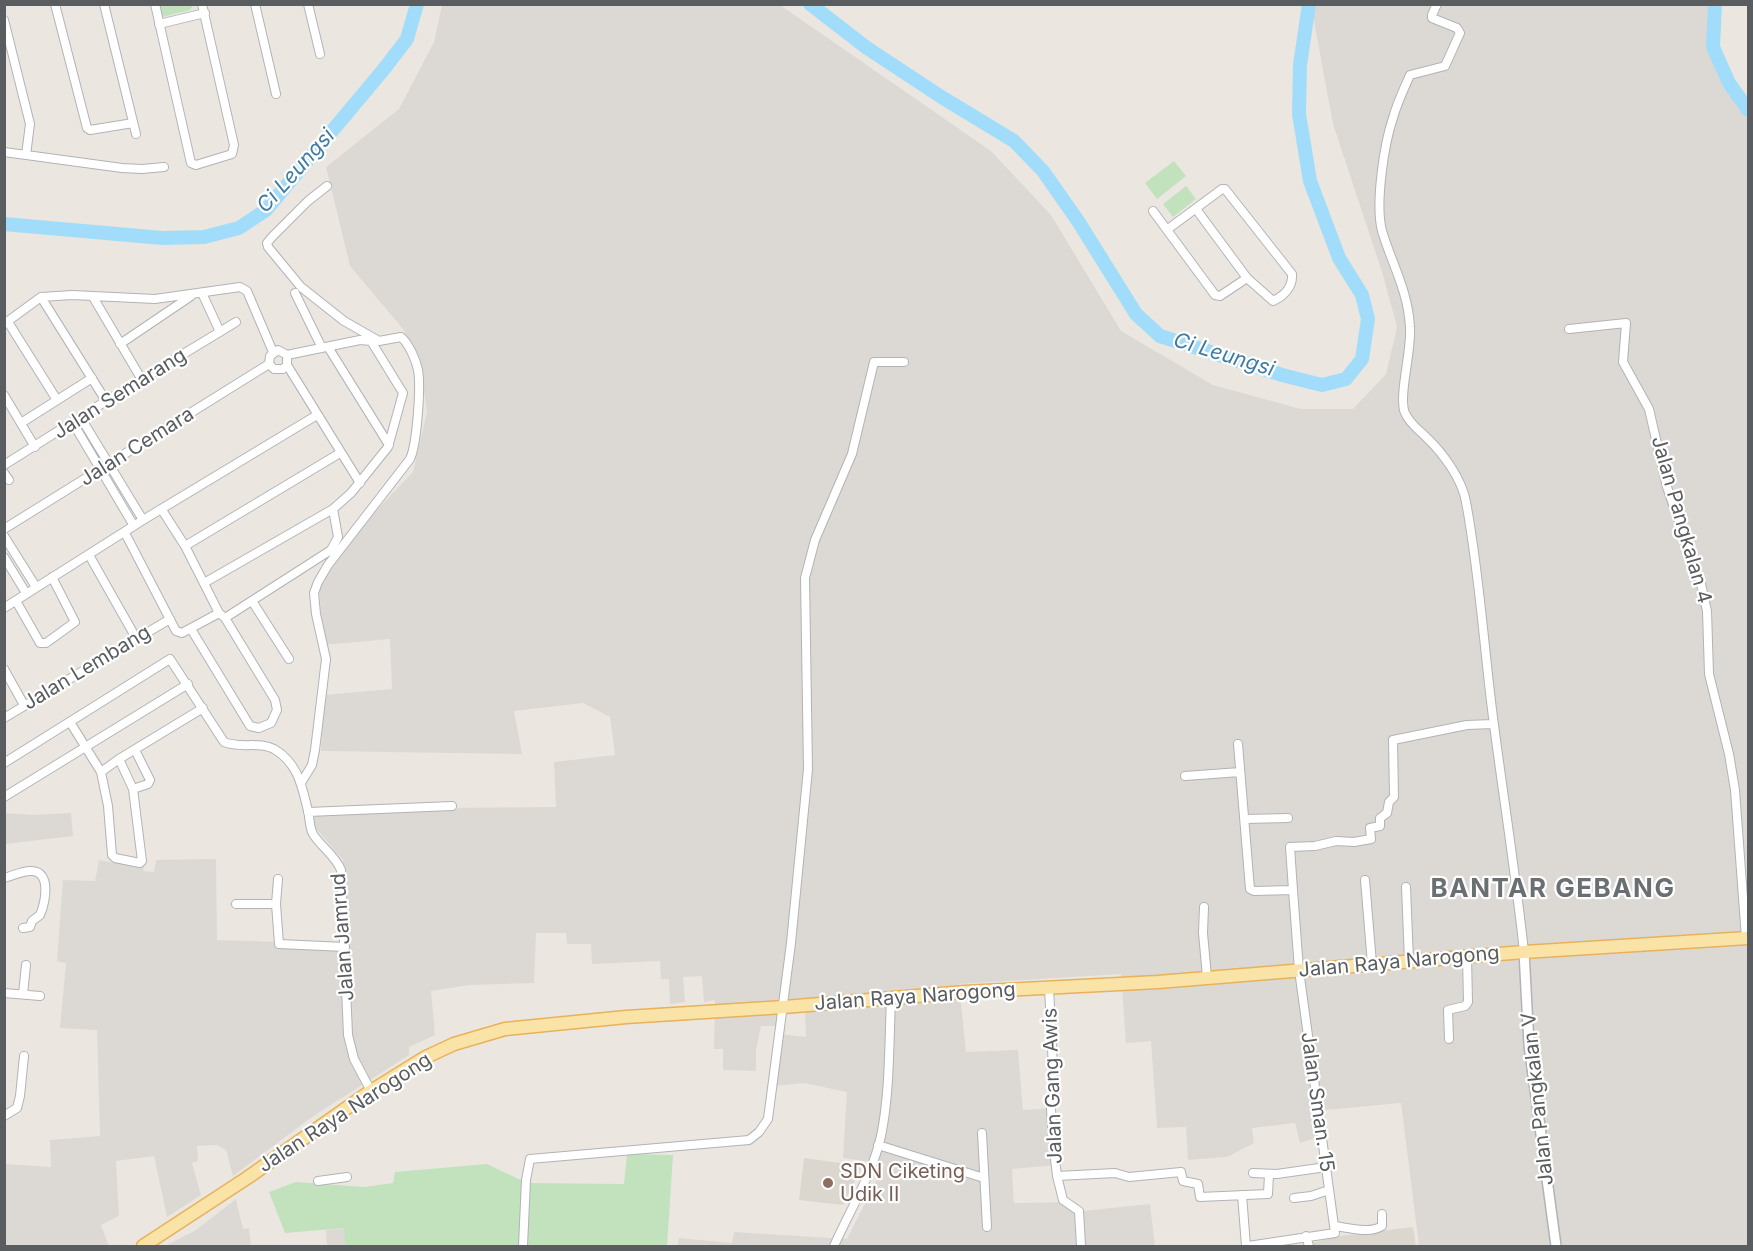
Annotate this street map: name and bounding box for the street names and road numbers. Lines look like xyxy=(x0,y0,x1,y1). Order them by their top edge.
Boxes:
street label: Jalan Semarang xyxy=(49,343,191,445)
street label: Jalan Cemara xyxy=(76,402,198,492)
street label: Jalan Pangkalan 4 xyxy=(1646,434,1716,606)
street label: Jalan Lembang xyxy=(19,621,155,715)
street label: Jalan Jamrud xyxy=(327,872,359,1002)
street label: Jalan Raya Narogong xyxy=(1297,941,1501,983)
street label: Jalan Raya Narogong xyxy=(814,978,1016,1016)
street label: Jalan Gang Awis xyxy=(1038,1008,1068,1164)
street label: Jalan Pangkalan V xyxy=(1517,1011,1559,1187)
street label: Jalan Sman. 15 xyxy=(1295,1030,1339,1174)
street label: Jalan Raya Narogong xyxy=(254,1048,436,1178)

